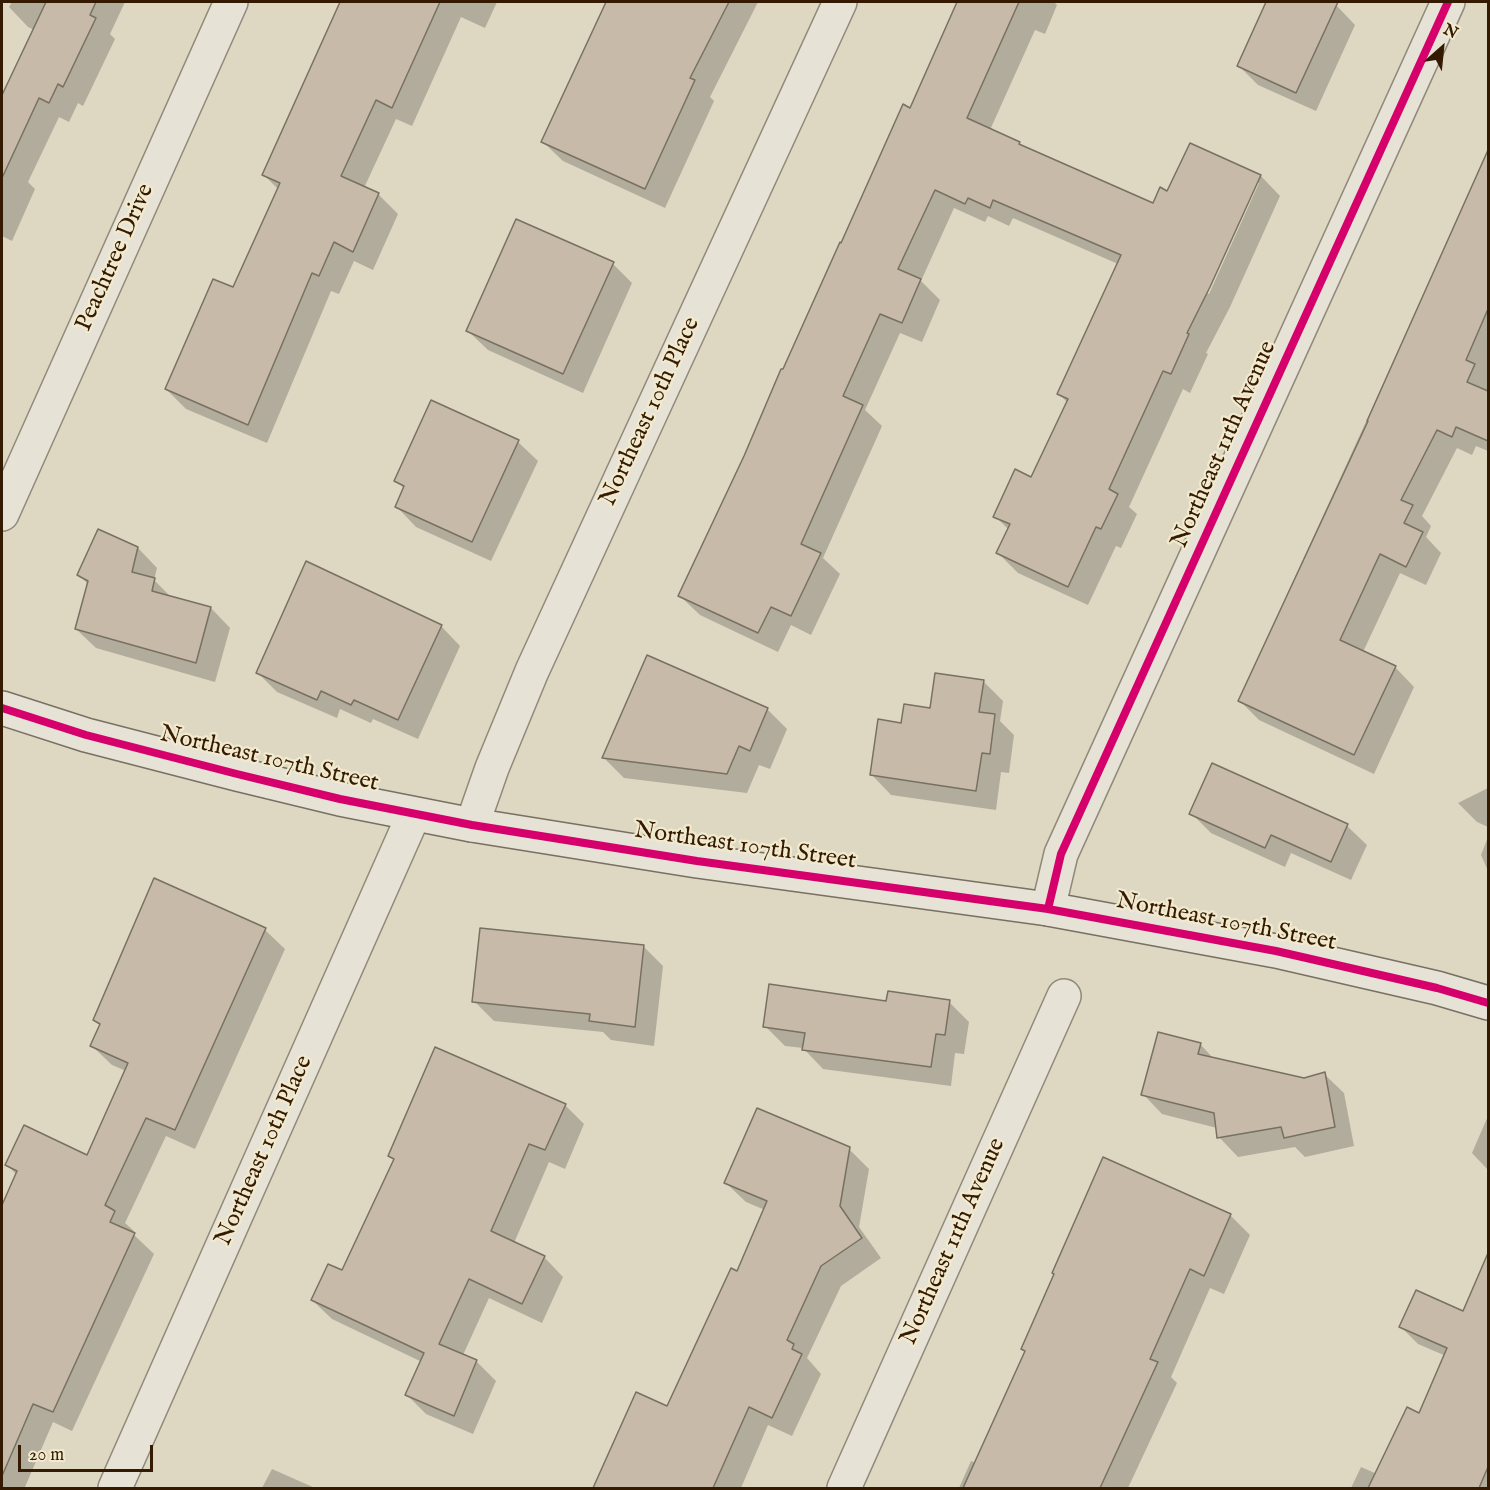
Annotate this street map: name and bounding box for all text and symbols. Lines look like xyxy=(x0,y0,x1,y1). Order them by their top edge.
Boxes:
north arrow xyxy=(1412,18,1472,78)
text: N xyxy=(1439,20,1461,44)
street label: Peachtree Drive xyxy=(71,180,161,336)
street label: Northeast 10th Place xyxy=(595,313,707,511)
street label: Northeast 11th Avenue xyxy=(1166,337,1284,553)
street label: Northeast 107th Street xyxy=(157,721,381,799)
street label: Northeast 107th Street xyxy=(632,817,858,877)
street label: Northeast 107th Street xyxy=(1113,888,1339,958)
street label: Northeast 10th Place xyxy=(210,1052,320,1250)
street label: Northeast 11th Avenue xyxy=(895,1134,1013,1350)
scale bar xyxy=(21,1433,156,1471)
text: 20 m xyxy=(29,1444,64,1467)

